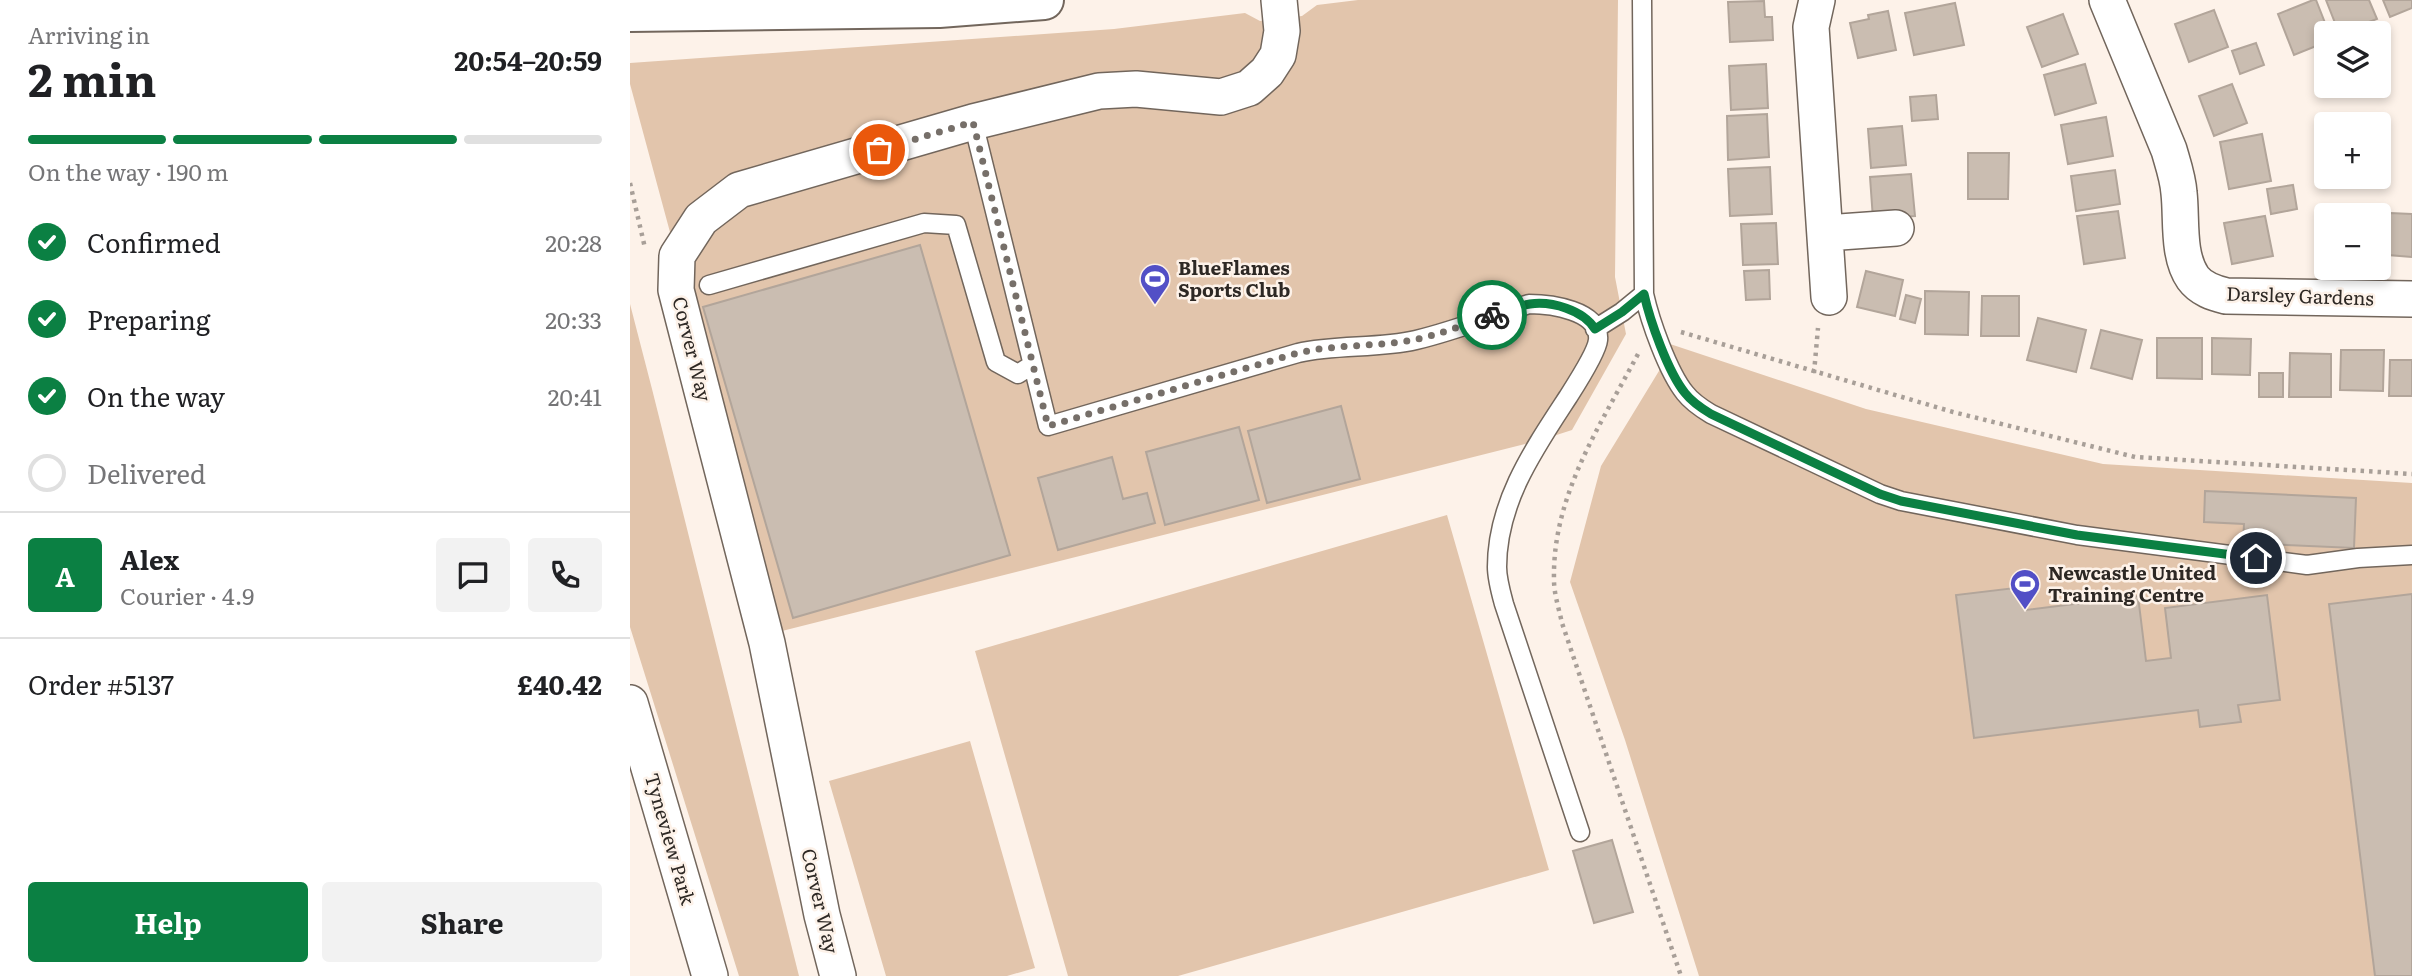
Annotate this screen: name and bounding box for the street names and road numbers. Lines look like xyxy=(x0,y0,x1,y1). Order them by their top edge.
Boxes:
street label: Darsley Gardens xyxy=(2226,278,2375,312)
street label: Corver Way xyxy=(666,293,720,404)
street label: Tyneview Park xyxy=(639,770,703,908)
street label: Corver Way xyxy=(795,845,847,956)

